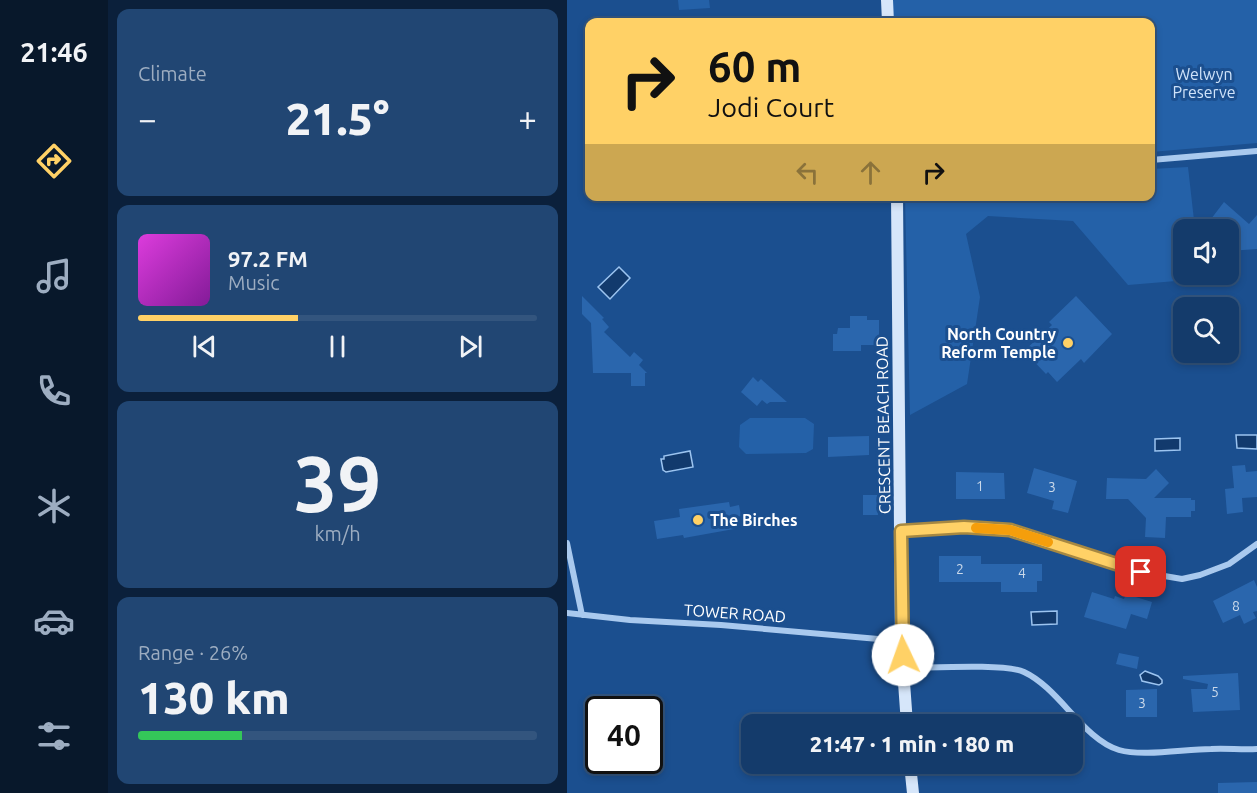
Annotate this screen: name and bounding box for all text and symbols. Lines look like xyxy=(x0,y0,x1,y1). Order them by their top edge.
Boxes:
text: 21:46 xyxy=(20,37,88,67)
icon: right xyxy=(609,42,687,120)
text: 60 m xyxy=(708,43,802,90)
text: Climate xyxy=(138,62,207,85)
park label: Welwyn Preserve xyxy=(1172,65,1236,101)
text: Jodi Court xyxy=(708,92,834,122)
text: 21.5° xyxy=(286,93,389,144)
text: − xyxy=(138,100,157,137)
text: + xyxy=(518,100,537,137)
icon: directions xyxy=(33,140,75,182)
icon: left xyxy=(791,156,824,189)
icon: ahead xyxy=(854,156,887,189)
icon: right xyxy=(917,156,950,189)
map controls xyxy=(1173,219,1239,363)
button: sound xyxy=(1173,219,1239,285)
text: 97.2 FM xyxy=(228,246,308,271)
icon: music xyxy=(33,255,75,297)
text: Music xyxy=(228,271,280,294)
button: search xyxy=(1173,297,1239,363)
place label: North Country Reform Temple xyxy=(941,325,1056,361)
icon: previous xyxy=(188,330,221,363)
icon: pause xyxy=(321,330,354,363)
icon: next xyxy=(454,330,487,363)
street label: CRESCENT BEACH ROAD xyxy=(872,336,894,514)
marker: North Country Reform Temple xyxy=(1061,336,1075,350)
icon: phone xyxy=(33,370,75,412)
text: 39 xyxy=(294,439,381,527)
house number: 1 xyxy=(976,478,984,494)
house number: 3 xyxy=(1048,479,1056,495)
icon: climate xyxy=(33,485,75,527)
place label: The Birches xyxy=(710,511,797,529)
marker: The Birches xyxy=(691,513,705,527)
text: km/h xyxy=(314,522,361,545)
pin xyxy=(1115,546,1166,597)
icon: arrive xyxy=(1124,555,1157,588)
house number: 2 xyxy=(956,561,964,577)
house number: 4 xyxy=(1018,565,1026,581)
house number: 8 xyxy=(1232,598,1240,614)
icon: car xyxy=(33,600,75,642)
street label: TOWER ROAD xyxy=(683,600,787,626)
position arrow xyxy=(871,623,935,687)
text: Range · 26% xyxy=(138,641,248,664)
text: 130 km xyxy=(138,672,290,723)
house number: 5 xyxy=(1211,684,1219,700)
house number: 3 xyxy=(1138,695,1146,711)
speed limit sign: 40 xyxy=(585,696,663,774)
icon: filters xyxy=(33,715,75,757)
text: 21:47 · 1 min · 180 m xyxy=(810,731,1014,756)

